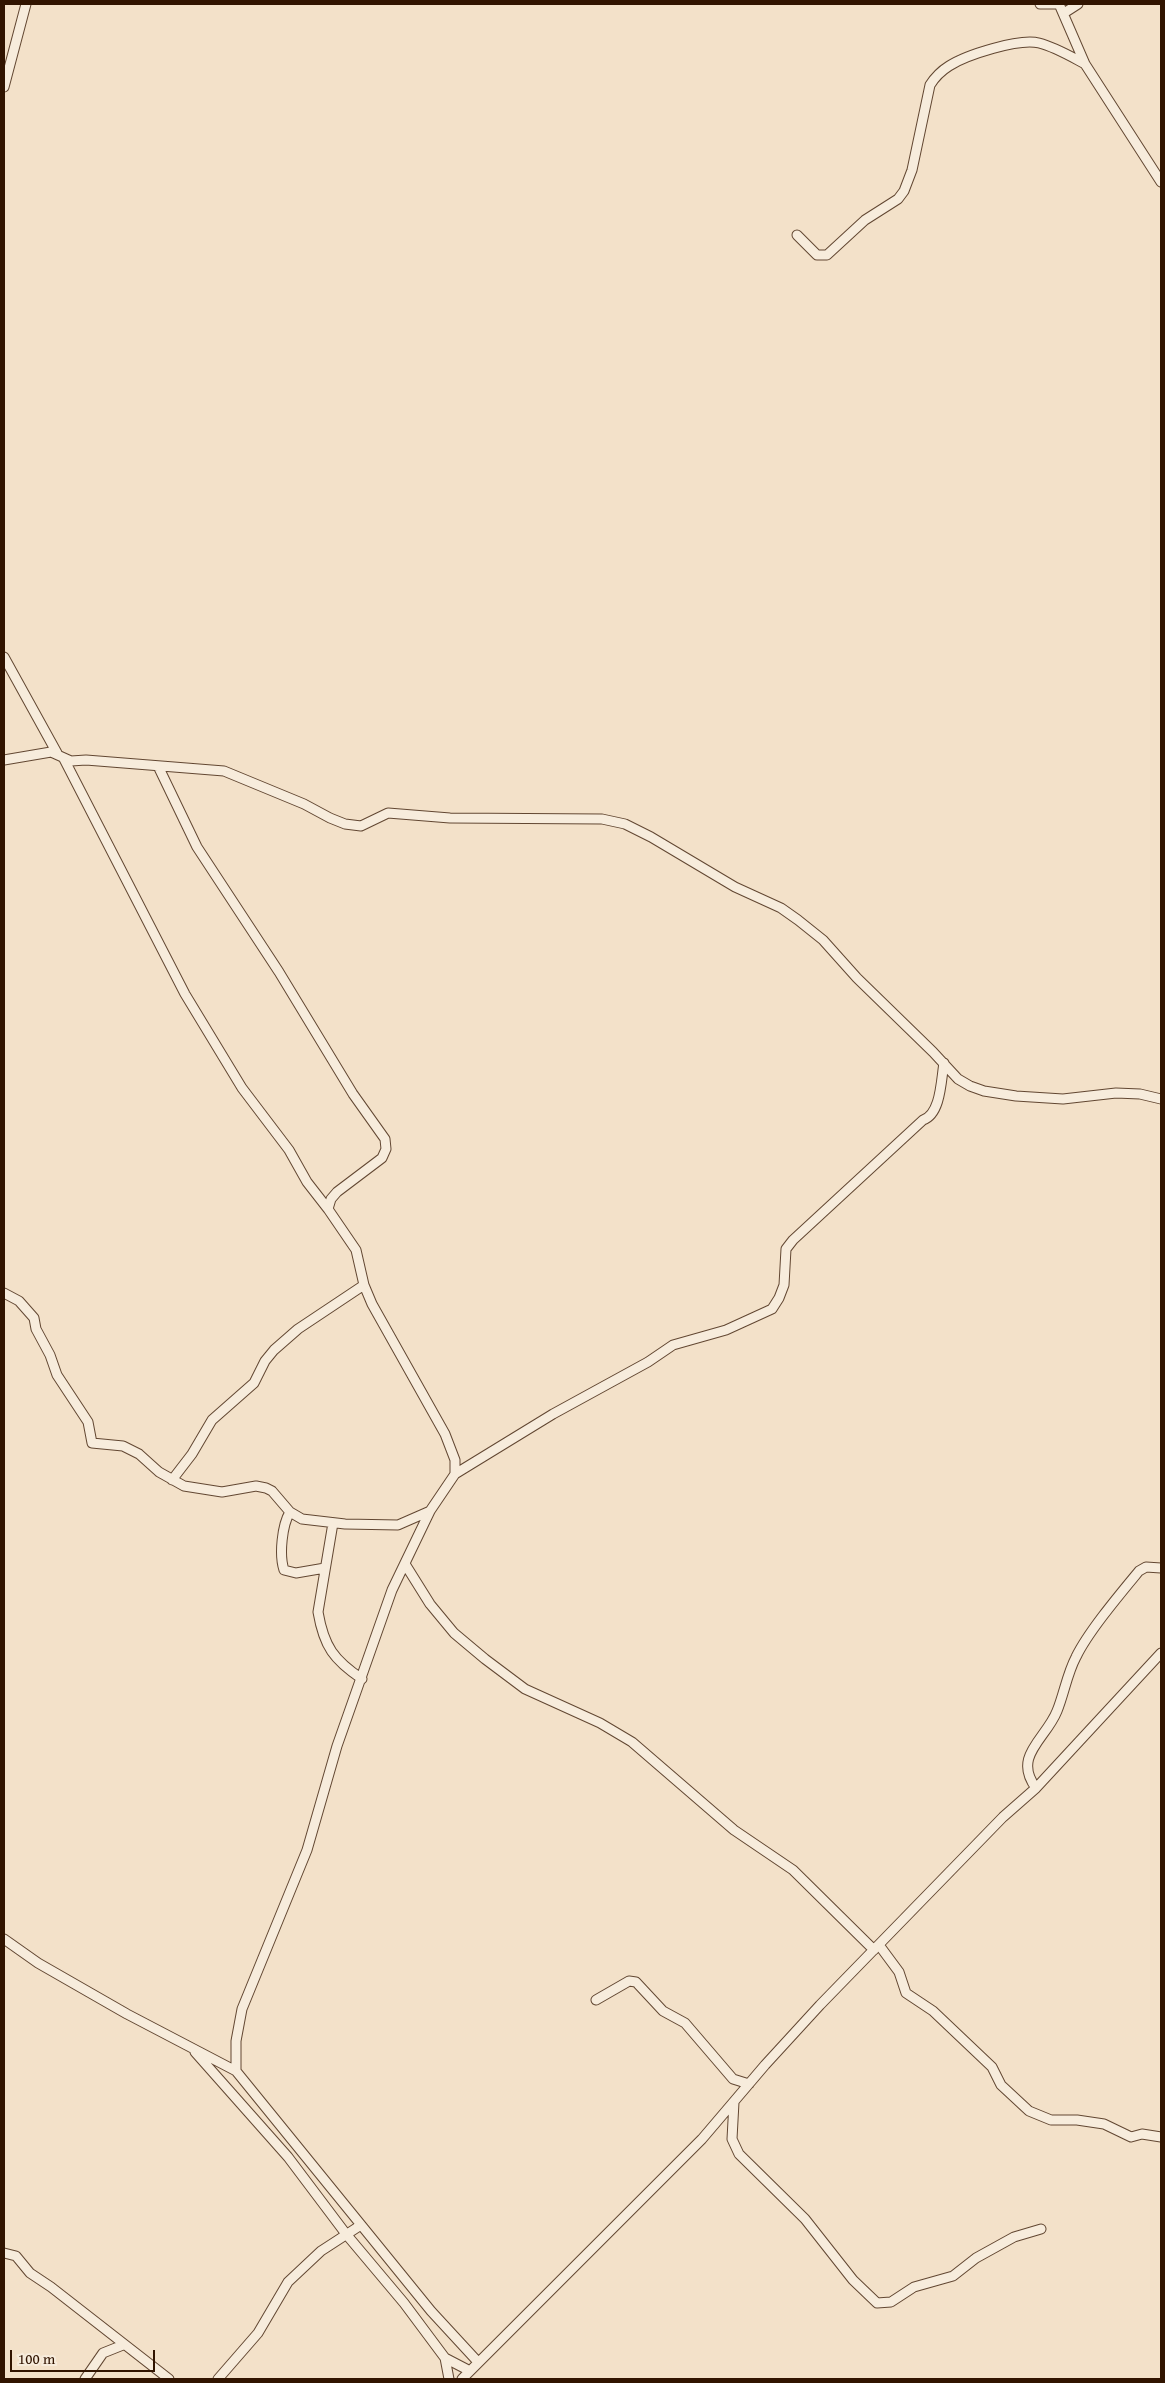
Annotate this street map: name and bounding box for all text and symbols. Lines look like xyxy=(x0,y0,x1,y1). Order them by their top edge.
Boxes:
scale bar xyxy=(12,2340,158,2372)
text: 100 m xyxy=(18,2348,55,2369)

